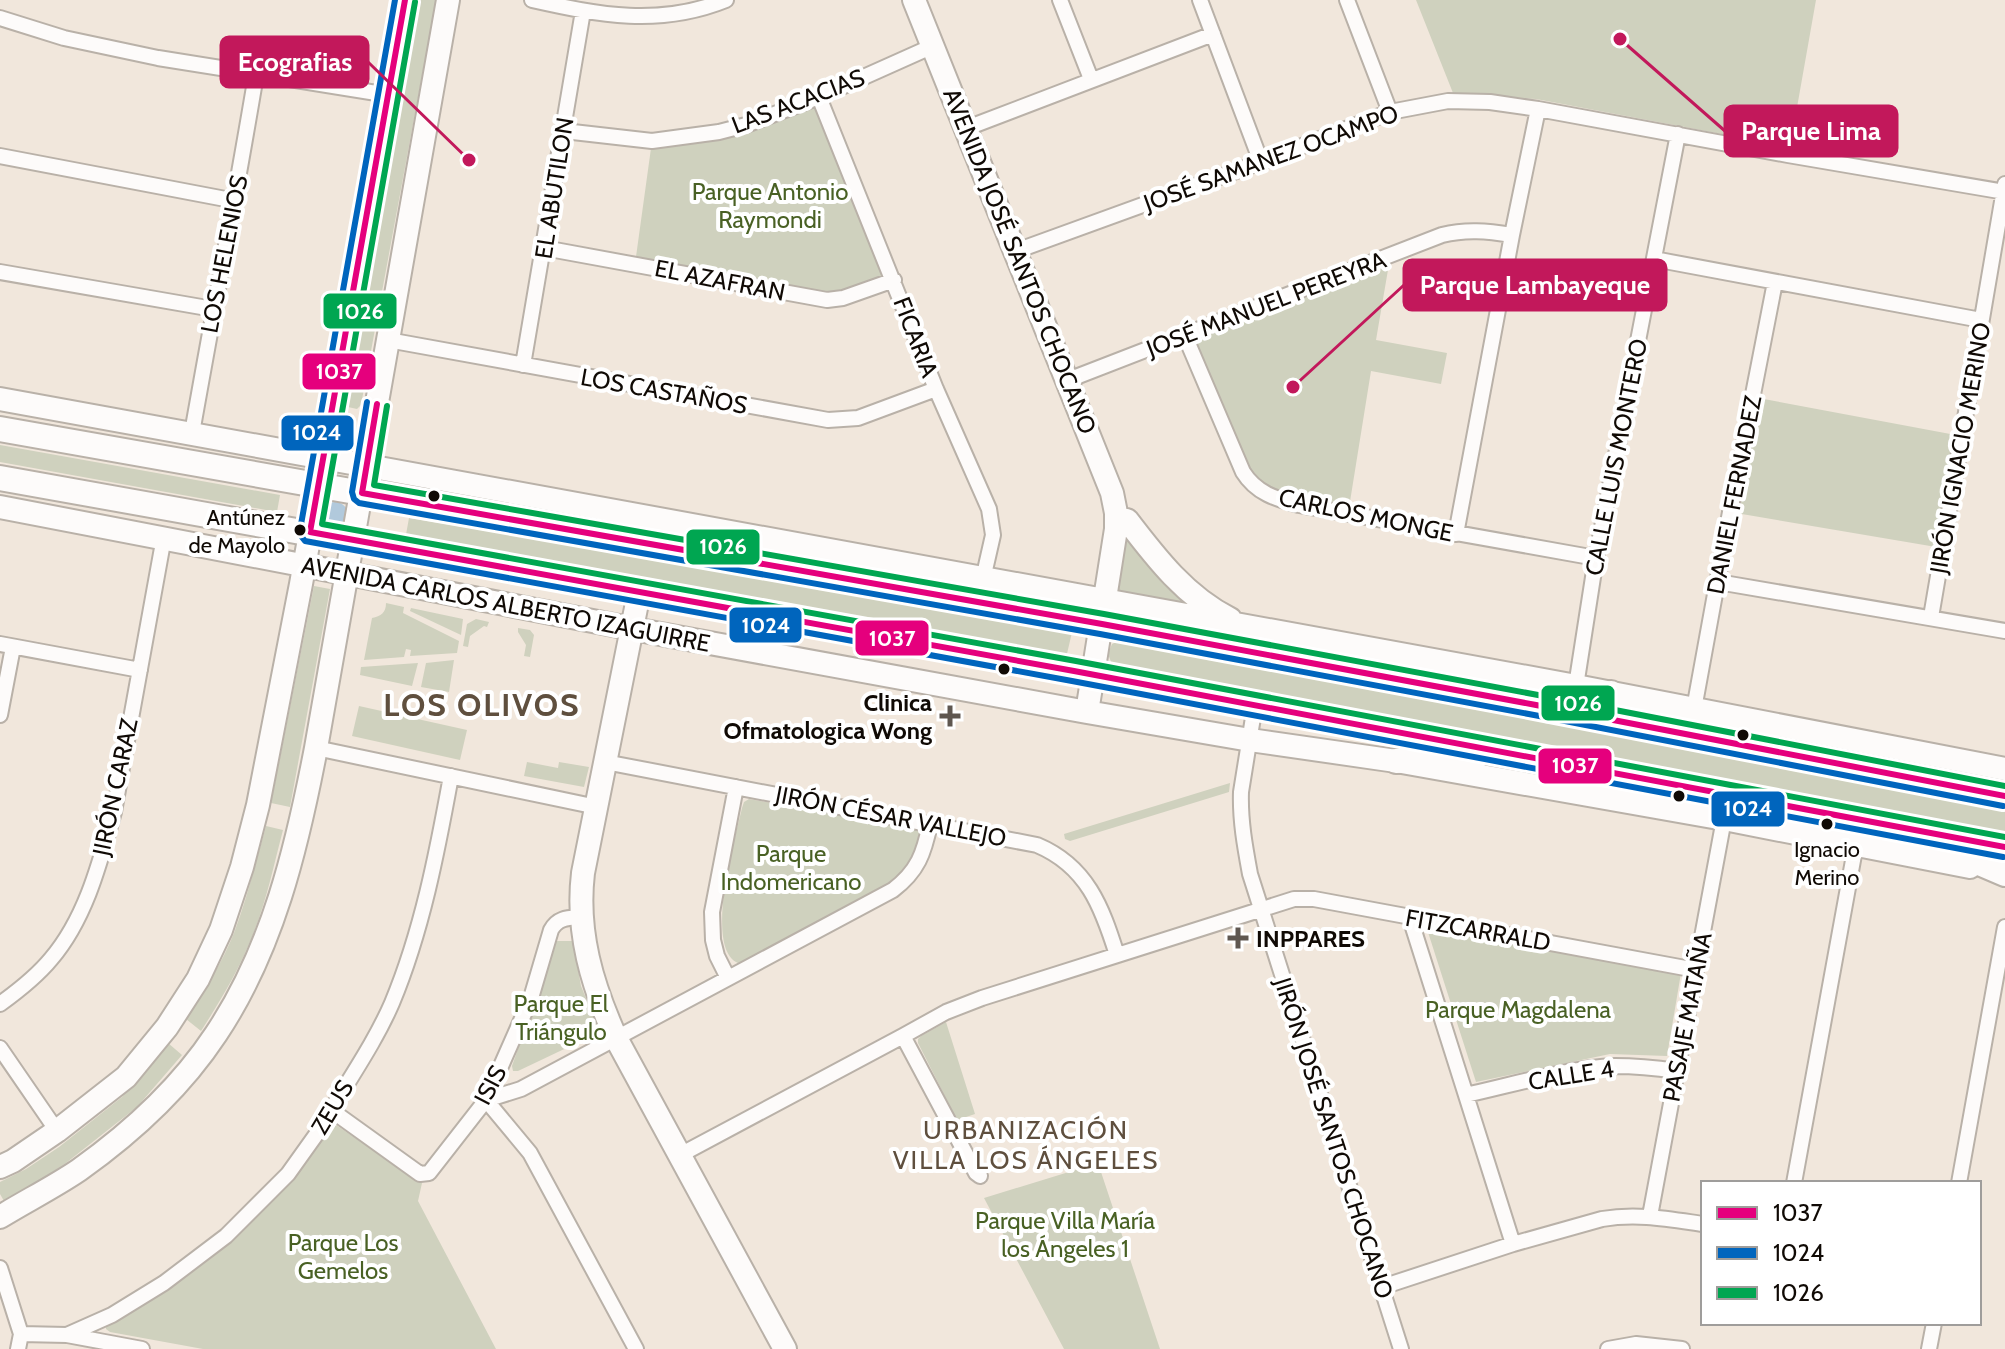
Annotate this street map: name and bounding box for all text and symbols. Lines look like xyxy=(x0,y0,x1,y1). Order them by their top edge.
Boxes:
callout: Ecografias xyxy=(221,37,368,87)
text: Ecografias xyxy=(238,46,352,78)
street label: LAS ACACIAS xyxy=(728,62,868,140)
street label: AVENIDA JOSÉ SANTOS CHOCANO xyxy=(937,84,1103,438)
street label: JOSÉ SAMANEZ OCAMPO xyxy=(1139,98,1402,218)
callout: Parque Lima xyxy=(1725,106,1897,156)
street label: EL ABUTILON xyxy=(528,115,580,261)
text: Parque Lima xyxy=(1741,115,1881,147)
street label: LOS HELENIOS xyxy=(194,172,254,336)
park label: Parque Antonio Raymondi xyxy=(692,177,848,234)
street label: JOSÉ MANUEL PEREYRA xyxy=(1141,245,1390,363)
street label: EL AZAFRAN xyxy=(652,253,788,307)
callout: Parque Lambayeque xyxy=(1404,260,1666,310)
text: Parque Lambayeque xyxy=(1420,269,1650,301)
line badge: 1026 xyxy=(322,292,398,330)
street label: FICARIA xyxy=(887,293,945,381)
text: 1026 xyxy=(336,298,384,325)
street label: JIRÓN IGNACIO MERINO xyxy=(1923,320,1996,577)
street label: CALLE LUIS MONTERO xyxy=(1579,336,1653,578)
line badge: 1037 xyxy=(301,352,377,391)
text: 1037 xyxy=(316,358,363,385)
street label: LOS CASTAÑOS xyxy=(578,362,750,420)
street label: DANIEL FERNADEZ xyxy=(1701,392,1768,597)
line badge: 1024 xyxy=(280,414,355,452)
text: 1024 xyxy=(293,419,341,446)
street label: CARLOS MONGE xyxy=(1276,482,1456,548)
unlabelled marker xyxy=(426,488,442,504)
place label: Antúnez de Mayolo xyxy=(189,504,285,559)
marker: Antúnez de Mayolo xyxy=(292,522,308,538)
line badge: 1026 xyxy=(685,528,761,566)
text: 1026 xyxy=(699,533,747,560)
street label: AVENIDA CARLOS ALBERTO IZAGUIRRE xyxy=(299,550,713,658)
line badge: 1024 xyxy=(728,606,803,644)
text: 1024 xyxy=(742,612,790,639)
line badge: 1037 xyxy=(854,619,930,657)
text: 1037 xyxy=(869,625,916,652)
unlabelled marker xyxy=(996,661,1012,677)
line badge: 1026 xyxy=(1540,684,1616,722)
district label: LOS OLIVOS xyxy=(383,685,581,724)
place label: Clinica Ofmatologica Wong xyxy=(724,688,932,745)
text: 1026 xyxy=(1554,690,1602,717)
marker: Clinica Ofmatologica Wong xyxy=(939,705,961,727)
street label: JIRÓN CARAZ xyxy=(86,715,144,859)
unlabelled marker xyxy=(1735,727,1751,743)
line badge: 1037 xyxy=(1537,747,1613,785)
text: 1037 xyxy=(1552,752,1599,779)
street label: JIRÓN CÉSAR VALLEJO xyxy=(772,779,1009,853)
unlabelled marker xyxy=(1671,788,1687,804)
line badge: 1024 xyxy=(1710,790,1786,828)
text: 1024 xyxy=(1724,795,1772,822)
marker: Ignacio Merino xyxy=(1819,816,1835,832)
place label: Ignacio Merino xyxy=(1794,836,1860,891)
park label: Parque Indomericano xyxy=(721,839,861,896)
street label: FITZCARRALD xyxy=(1403,903,1553,957)
place label: INPPARES xyxy=(1256,924,1365,953)
marker: INPPARES xyxy=(1227,927,1249,949)
street label: PASAJE MATAÑA xyxy=(1656,930,1718,1104)
street label: JIRÓN JOSÉ SANTOS CHOCANO xyxy=(1268,973,1400,1302)
park label: Parque El Triángulo xyxy=(514,989,609,1046)
park label: Parque Magdalena xyxy=(1425,995,1612,1024)
street label: CALLE 4 xyxy=(1526,1054,1616,1096)
street label: ISIS xyxy=(468,1060,512,1110)
street label: ZEUS xyxy=(305,1075,359,1139)
district label: URBANIZACIÓN VILLA LOS ÁNGELES xyxy=(893,1114,1159,1176)
legend xyxy=(1701,1181,1981,1325)
text: 1037 xyxy=(1773,1198,1823,1227)
park label: Parque Villa María los Ángeles 1 xyxy=(975,1206,1155,1263)
park label: Parque Los Gemelos xyxy=(288,1228,398,1285)
text: 1024 xyxy=(1773,1238,1824,1267)
text: 1026 xyxy=(1773,1278,1824,1307)

